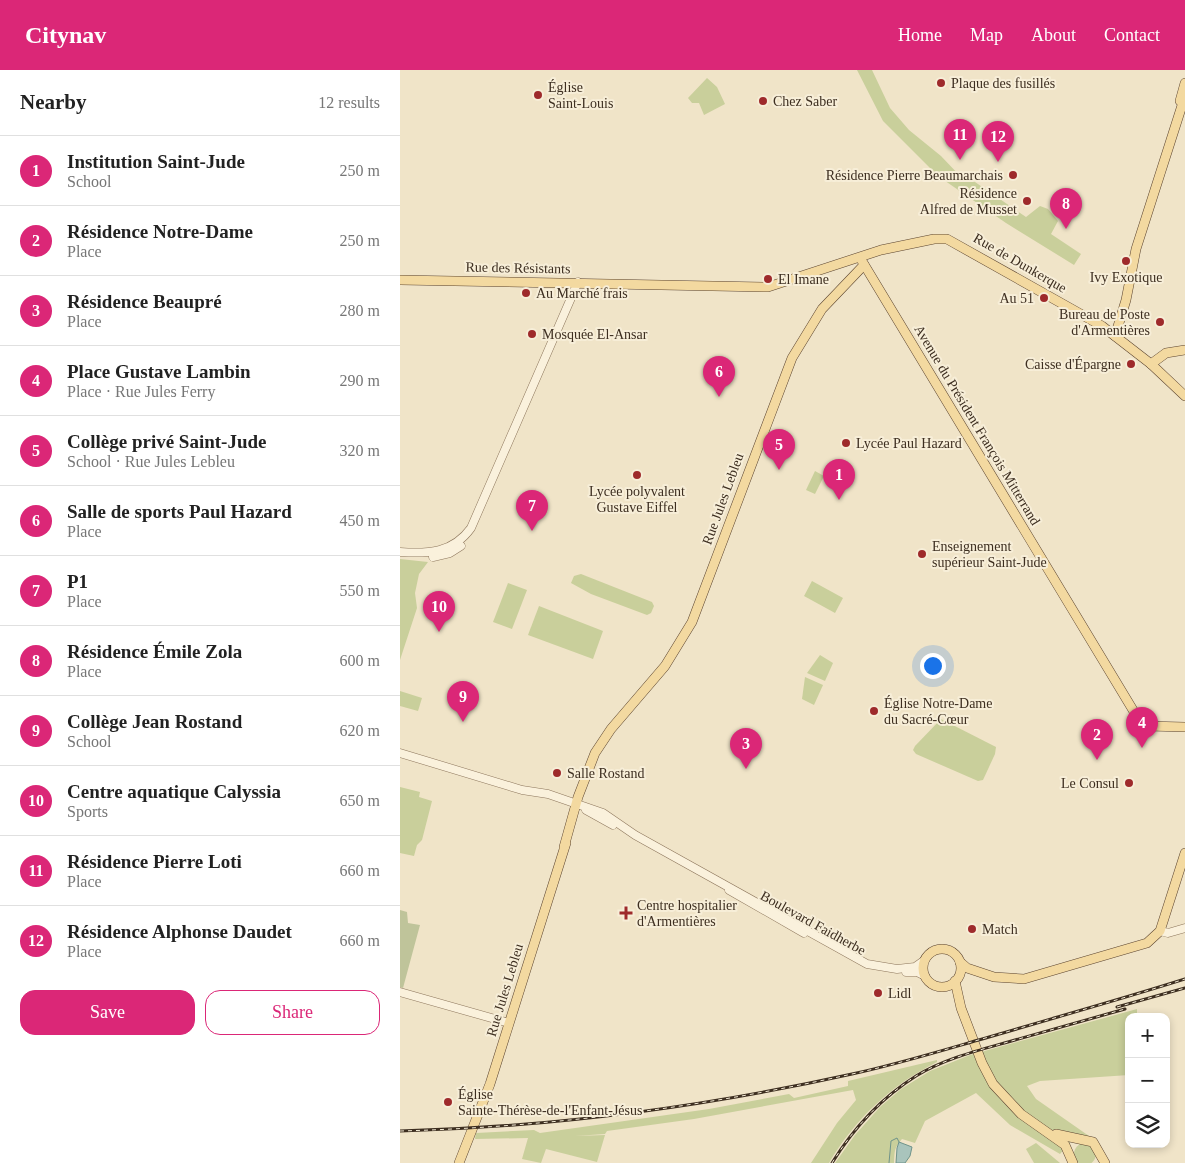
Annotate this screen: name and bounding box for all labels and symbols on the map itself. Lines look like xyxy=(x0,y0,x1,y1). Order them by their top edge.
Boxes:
place label: Plaque des fusillés xyxy=(951,76,1055,91)
marker: Plaque des fusillés xyxy=(935,77,947,89)
place label: Église Saint-Louis xyxy=(548,79,613,111)
marker: Église Saint-Louis xyxy=(532,89,544,101)
place label: Chez Saber xyxy=(773,94,837,109)
marker: Chez Saber xyxy=(757,95,769,107)
pin: 11 xyxy=(944,119,976,160)
pin: 12 xyxy=(982,121,1014,162)
place label: Résidence Pierre Beaumarchais xyxy=(826,168,1003,183)
marker: Résidence Pierre Beaumarchais xyxy=(1007,169,1019,181)
place label: Résidence Alfred de Musset xyxy=(920,186,1017,217)
pin: 8 xyxy=(1050,188,1082,229)
marker: Résidence Alfred de Musset xyxy=(1021,195,1033,207)
street label: Rue de Dunkerque xyxy=(971,230,1069,296)
marker: Ivy Exotique xyxy=(1120,255,1132,267)
street label: Rue des Résistants xyxy=(465,260,571,276)
place label: Ivy Exotique xyxy=(1090,270,1162,285)
place label: El Imane xyxy=(778,272,829,287)
marker: El Imane xyxy=(762,273,774,285)
place label: Au Marché frais xyxy=(536,286,628,301)
marker: Au Marché frais xyxy=(520,287,532,299)
place label: Au 51 xyxy=(999,291,1034,306)
marker: Au 51 xyxy=(1038,292,1050,304)
place label: Bureau de Poste d'Armentières xyxy=(1059,307,1150,338)
marker: Bureau de Poste d'Armentières xyxy=(1154,316,1166,328)
street label: Avenue du Président François Mitterrand xyxy=(911,322,1043,528)
place label: Mosquée El-Ansar xyxy=(542,327,648,342)
marker: Mosquée El-Ansar xyxy=(526,328,538,340)
pin: 6 xyxy=(703,356,735,397)
place label: Caisse d'Épargne xyxy=(1025,356,1121,372)
marker: Caisse d'Épargne xyxy=(1125,358,1137,370)
pin: 5 xyxy=(763,429,795,470)
place label: Lycée Paul Hazard xyxy=(856,436,962,451)
marker: Lycée Paul Hazard xyxy=(840,437,852,449)
street label: Rue Jules Lebleu xyxy=(699,451,747,547)
pin: 1 xyxy=(823,459,855,500)
marker: Lycée polyvalent Gustave Eiffel xyxy=(631,469,643,481)
place label: Lycée polyvalent Gustave Eiffel xyxy=(589,484,685,515)
pin: 7 xyxy=(516,490,548,531)
place label: Enseignement supérieur Saint-Jude xyxy=(932,539,1047,570)
marker: Enseignement supérieur Saint-Jude xyxy=(916,548,928,560)
pin: 10 xyxy=(423,591,455,632)
your location xyxy=(920,653,946,679)
pin: 9 xyxy=(447,681,479,722)
place label: Église Notre-Dame du Sacré-Cœur xyxy=(884,695,992,727)
marker: Église Notre-Dame du Sacré-Cœur xyxy=(868,705,880,717)
pin: 4 xyxy=(1126,707,1158,748)
pin: 2 xyxy=(1081,719,1113,760)
pin: 3 xyxy=(730,728,762,769)
place label: Salle Rostand xyxy=(567,766,644,781)
marker: Salle Rostand xyxy=(551,767,563,779)
place label: Le Consul xyxy=(1061,776,1119,791)
marker: Le Consul xyxy=(1123,777,1135,789)
street label: Boulevard Faidherbe xyxy=(758,888,868,958)
place label: Centre hospitalier d'Armentières xyxy=(637,898,737,929)
marker: Centre hospitalier d'Armentières xyxy=(619,906,633,920)
place label: Match xyxy=(982,922,1018,937)
marker: Match xyxy=(966,923,978,935)
street label: Rue Jules Lebleu xyxy=(484,942,526,1038)
place label: Lidl xyxy=(888,986,911,1001)
marker: Lidl xyxy=(872,987,884,999)
place label: Église Sainte-Thérèse-de-l'Enfant-Jésus xyxy=(458,1086,642,1118)
marker: Église Sainte-Thérèse-de-l'Enfant-Jésus xyxy=(442,1096,454,1108)

